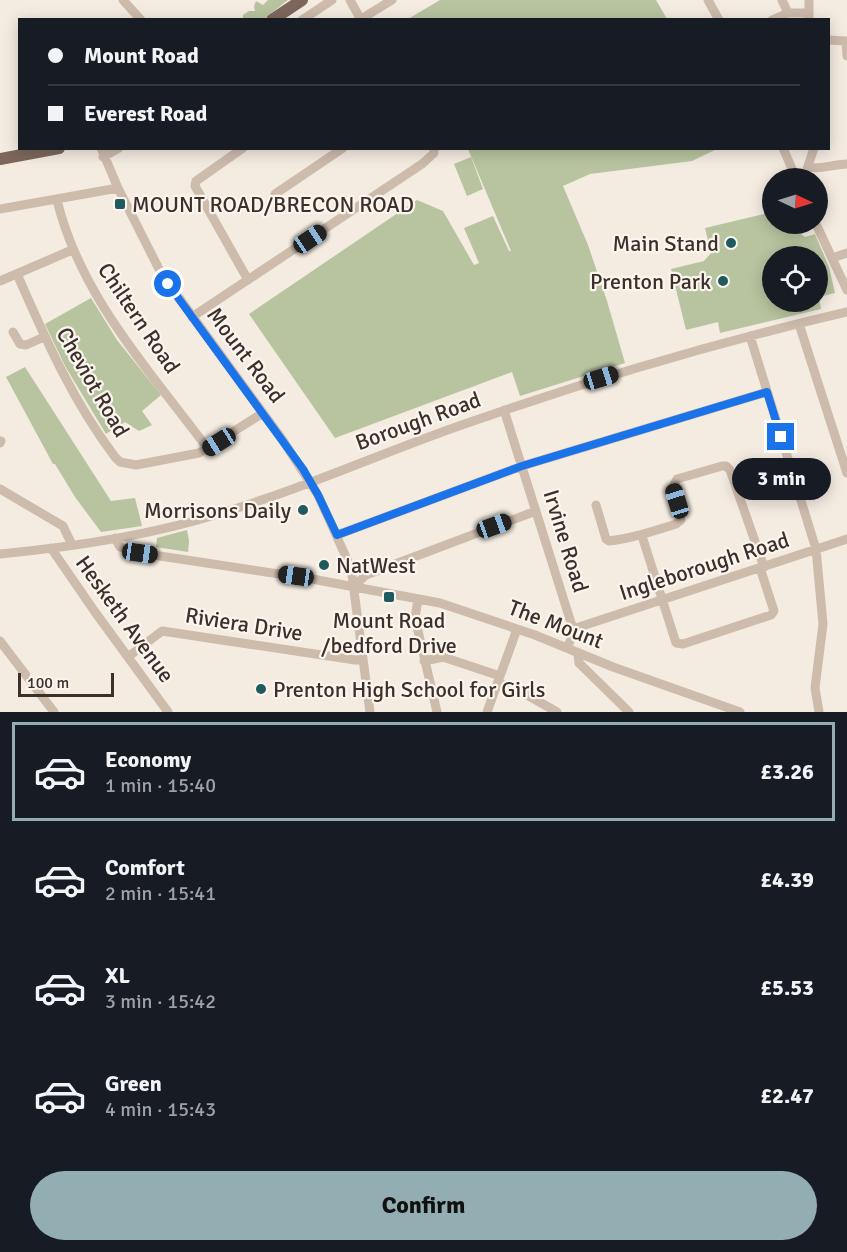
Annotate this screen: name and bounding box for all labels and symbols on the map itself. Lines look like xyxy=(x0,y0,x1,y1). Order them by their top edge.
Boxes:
north arrow xyxy=(762,168,828,234)
place label: MOUNT ROAD/BRECON ROAD xyxy=(132,191,414,218)
marker: MOUNT ROAD/BRECON ROAD xyxy=(113,197,127,211)
car xyxy=(290,221,330,257)
place label: Main Stand xyxy=(613,230,719,257)
marker: Main Stand xyxy=(724,236,738,250)
street label: Chiltern Road xyxy=(92,257,186,379)
place label: Prenton Park xyxy=(590,268,711,295)
route start xyxy=(154,270,181,297)
marker: Prenton Park xyxy=(716,274,730,288)
street label: Mount Road xyxy=(201,302,291,408)
street label: Cheviot Road xyxy=(51,322,135,442)
car xyxy=(581,364,621,392)
street label: Borough Road xyxy=(352,386,484,456)
route end xyxy=(767,423,794,450)
car xyxy=(199,425,239,459)
callout: 3 min xyxy=(732,458,830,500)
car xyxy=(663,481,691,521)
street label: Irvine Road xyxy=(538,486,594,596)
place label: Morrisons Daily xyxy=(144,497,292,524)
marker: Morrisons Daily xyxy=(296,503,310,517)
car xyxy=(474,511,514,541)
street label: Ingleborough Road xyxy=(616,526,792,606)
car xyxy=(121,542,159,564)
street label: Hesketh Avenue xyxy=(70,550,180,688)
place label: NatWest xyxy=(336,552,416,579)
marker: NatWest xyxy=(317,558,331,572)
car xyxy=(277,565,315,587)
marker: Mount Road /bedford Drive xyxy=(382,590,396,604)
street label: The Mount xyxy=(505,594,608,655)
street label: Riviera Drive xyxy=(183,601,305,647)
place label: Mount Road /bedford Drive xyxy=(321,607,457,659)
scale bar xyxy=(18,670,114,698)
place label: Prenton High School for Girls xyxy=(273,676,545,703)
marker: Prenton High School for Girls xyxy=(254,682,268,696)

